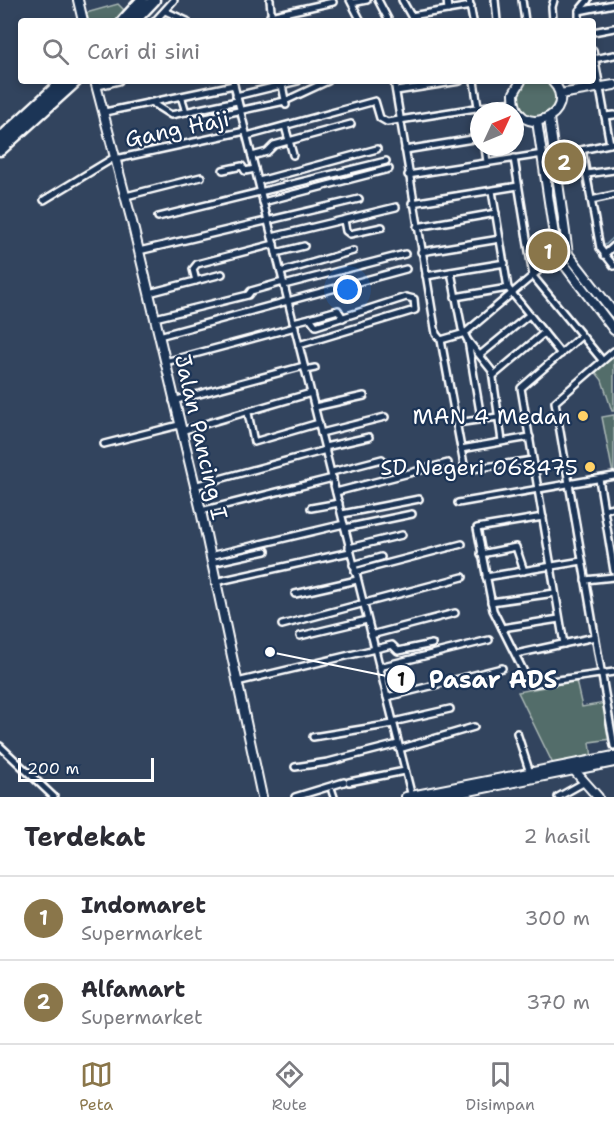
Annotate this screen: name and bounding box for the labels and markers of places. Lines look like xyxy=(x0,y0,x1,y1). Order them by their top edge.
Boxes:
pin: 2 xyxy=(544,140,584,184)
pin: 1 xyxy=(528,228,568,274)
place label: MAN 4 Medan xyxy=(412,402,571,431)
marker: MAN 4 Medan xyxy=(576,409,590,423)
place label: SD Negeri 068475 xyxy=(380,453,578,482)
marker: SD Negeri 068475 xyxy=(583,460,597,474)
callout: Pasar ADS xyxy=(386,658,569,700)

